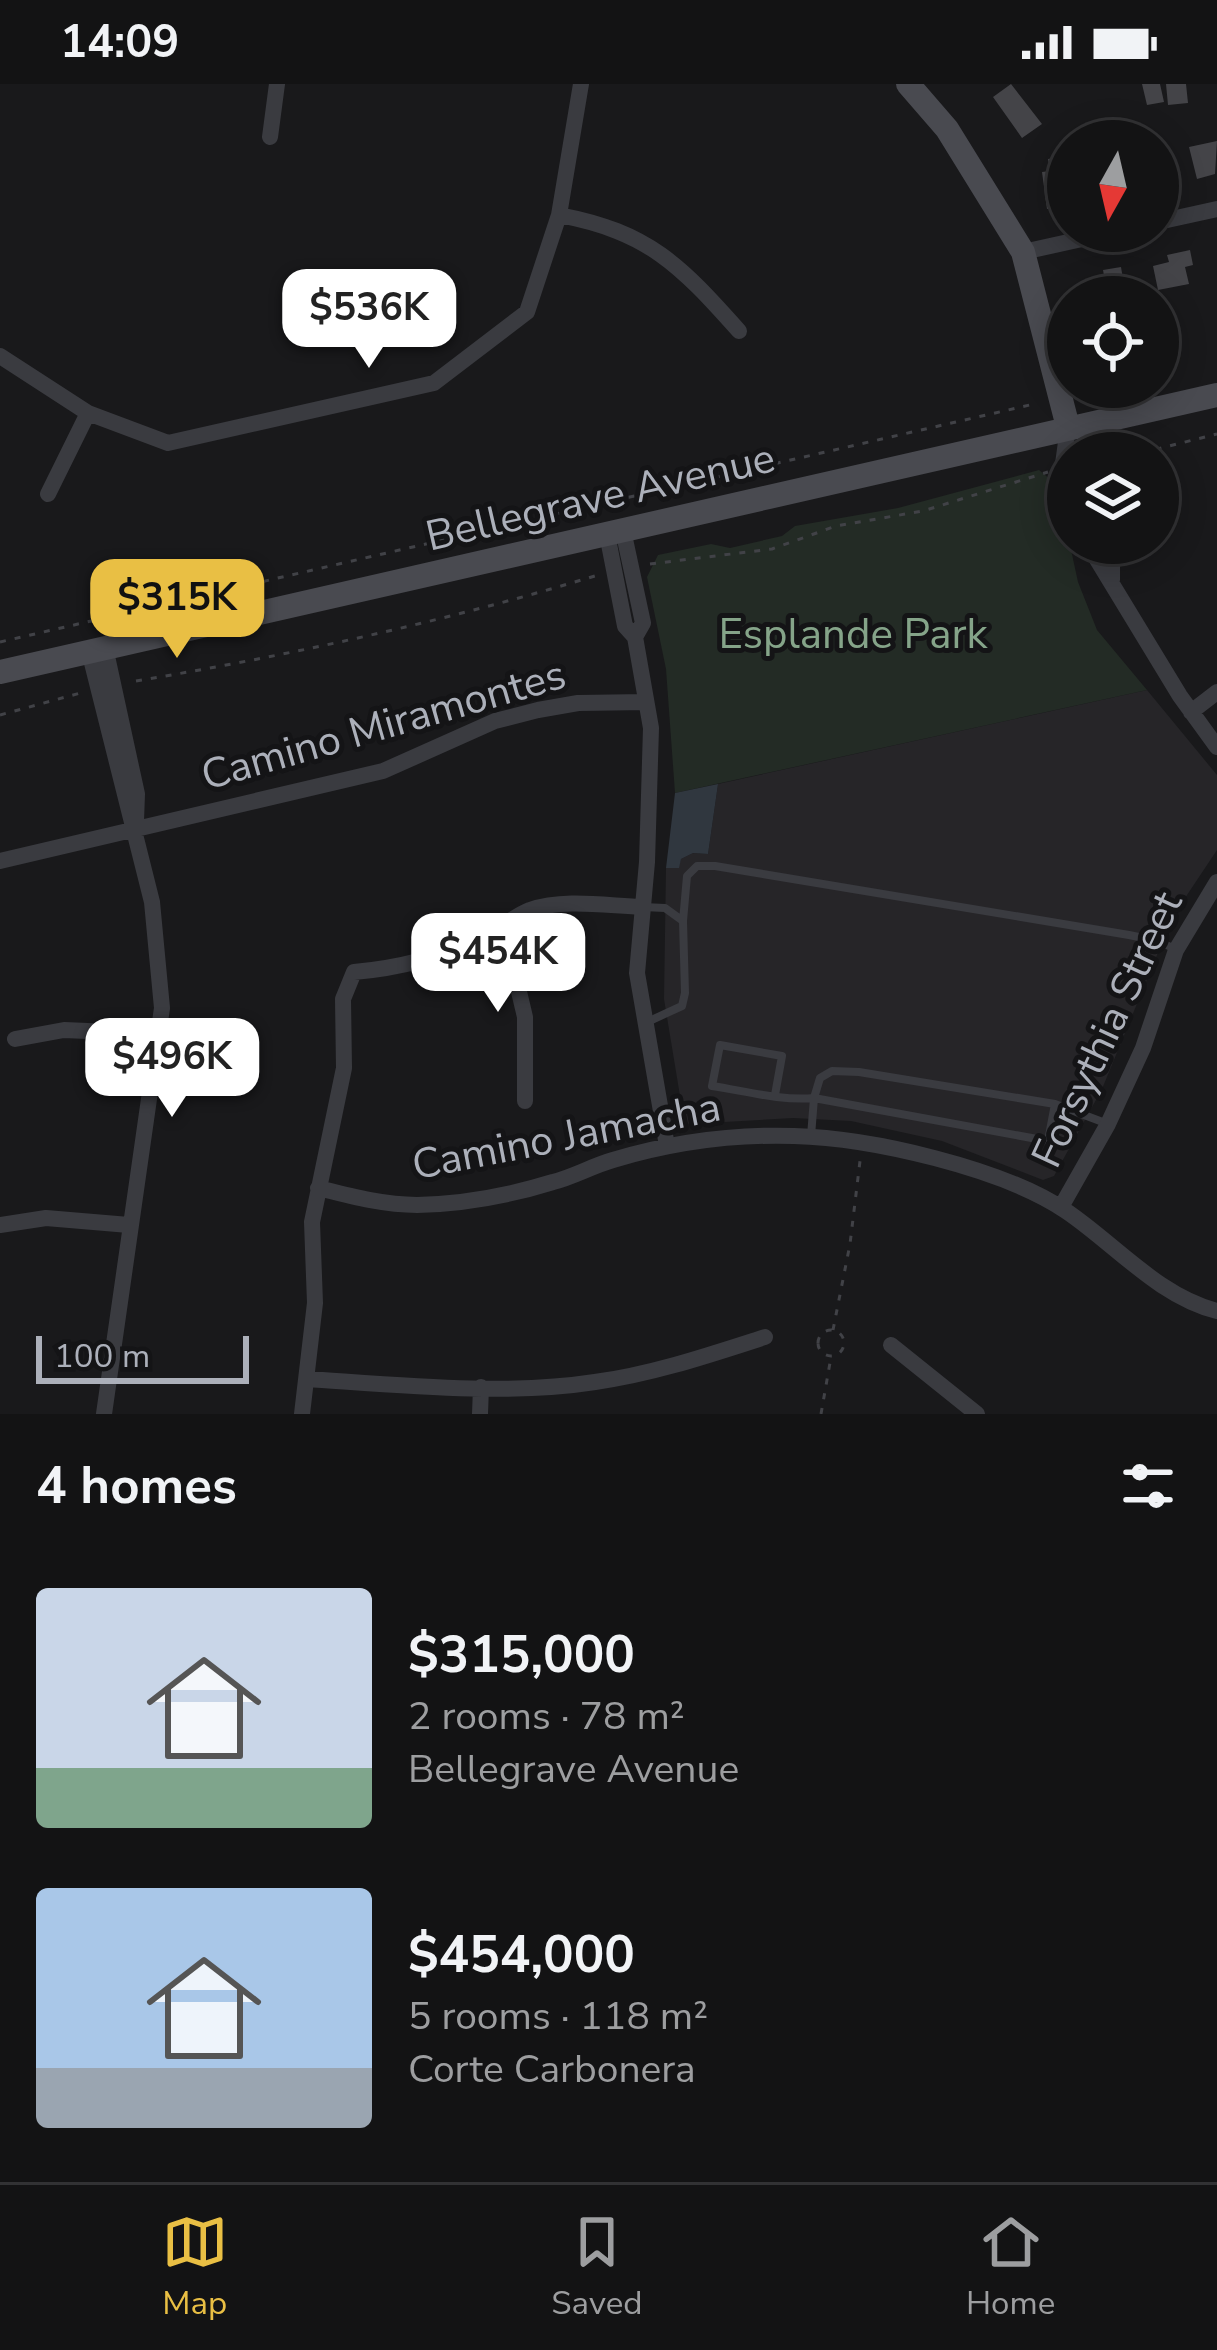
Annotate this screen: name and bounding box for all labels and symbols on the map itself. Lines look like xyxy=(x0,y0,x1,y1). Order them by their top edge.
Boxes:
north arrow xyxy=(1047,120,1179,252)
pin: $536K xyxy=(285,269,453,371)
street label: Bellegrave Avenue xyxy=(420,430,780,565)
pin: $315K xyxy=(93,559,261,661)
park label: Esplande Park xyxy=(719,606,988,663)
street label: Camino Miramontes xyxy=(195,646,572,805)
street label: Forsythia Street xyxy=(1019,882,1196,1177)
pin: $454K xyxy=(414,913,582,1015)
pin: $496K xyxy=(88,1018,256,1120)
street label: Camino Jamacha xyxy=(407,1079,725,1194)
scale bar xyxy=(36,1330,249,1383)

